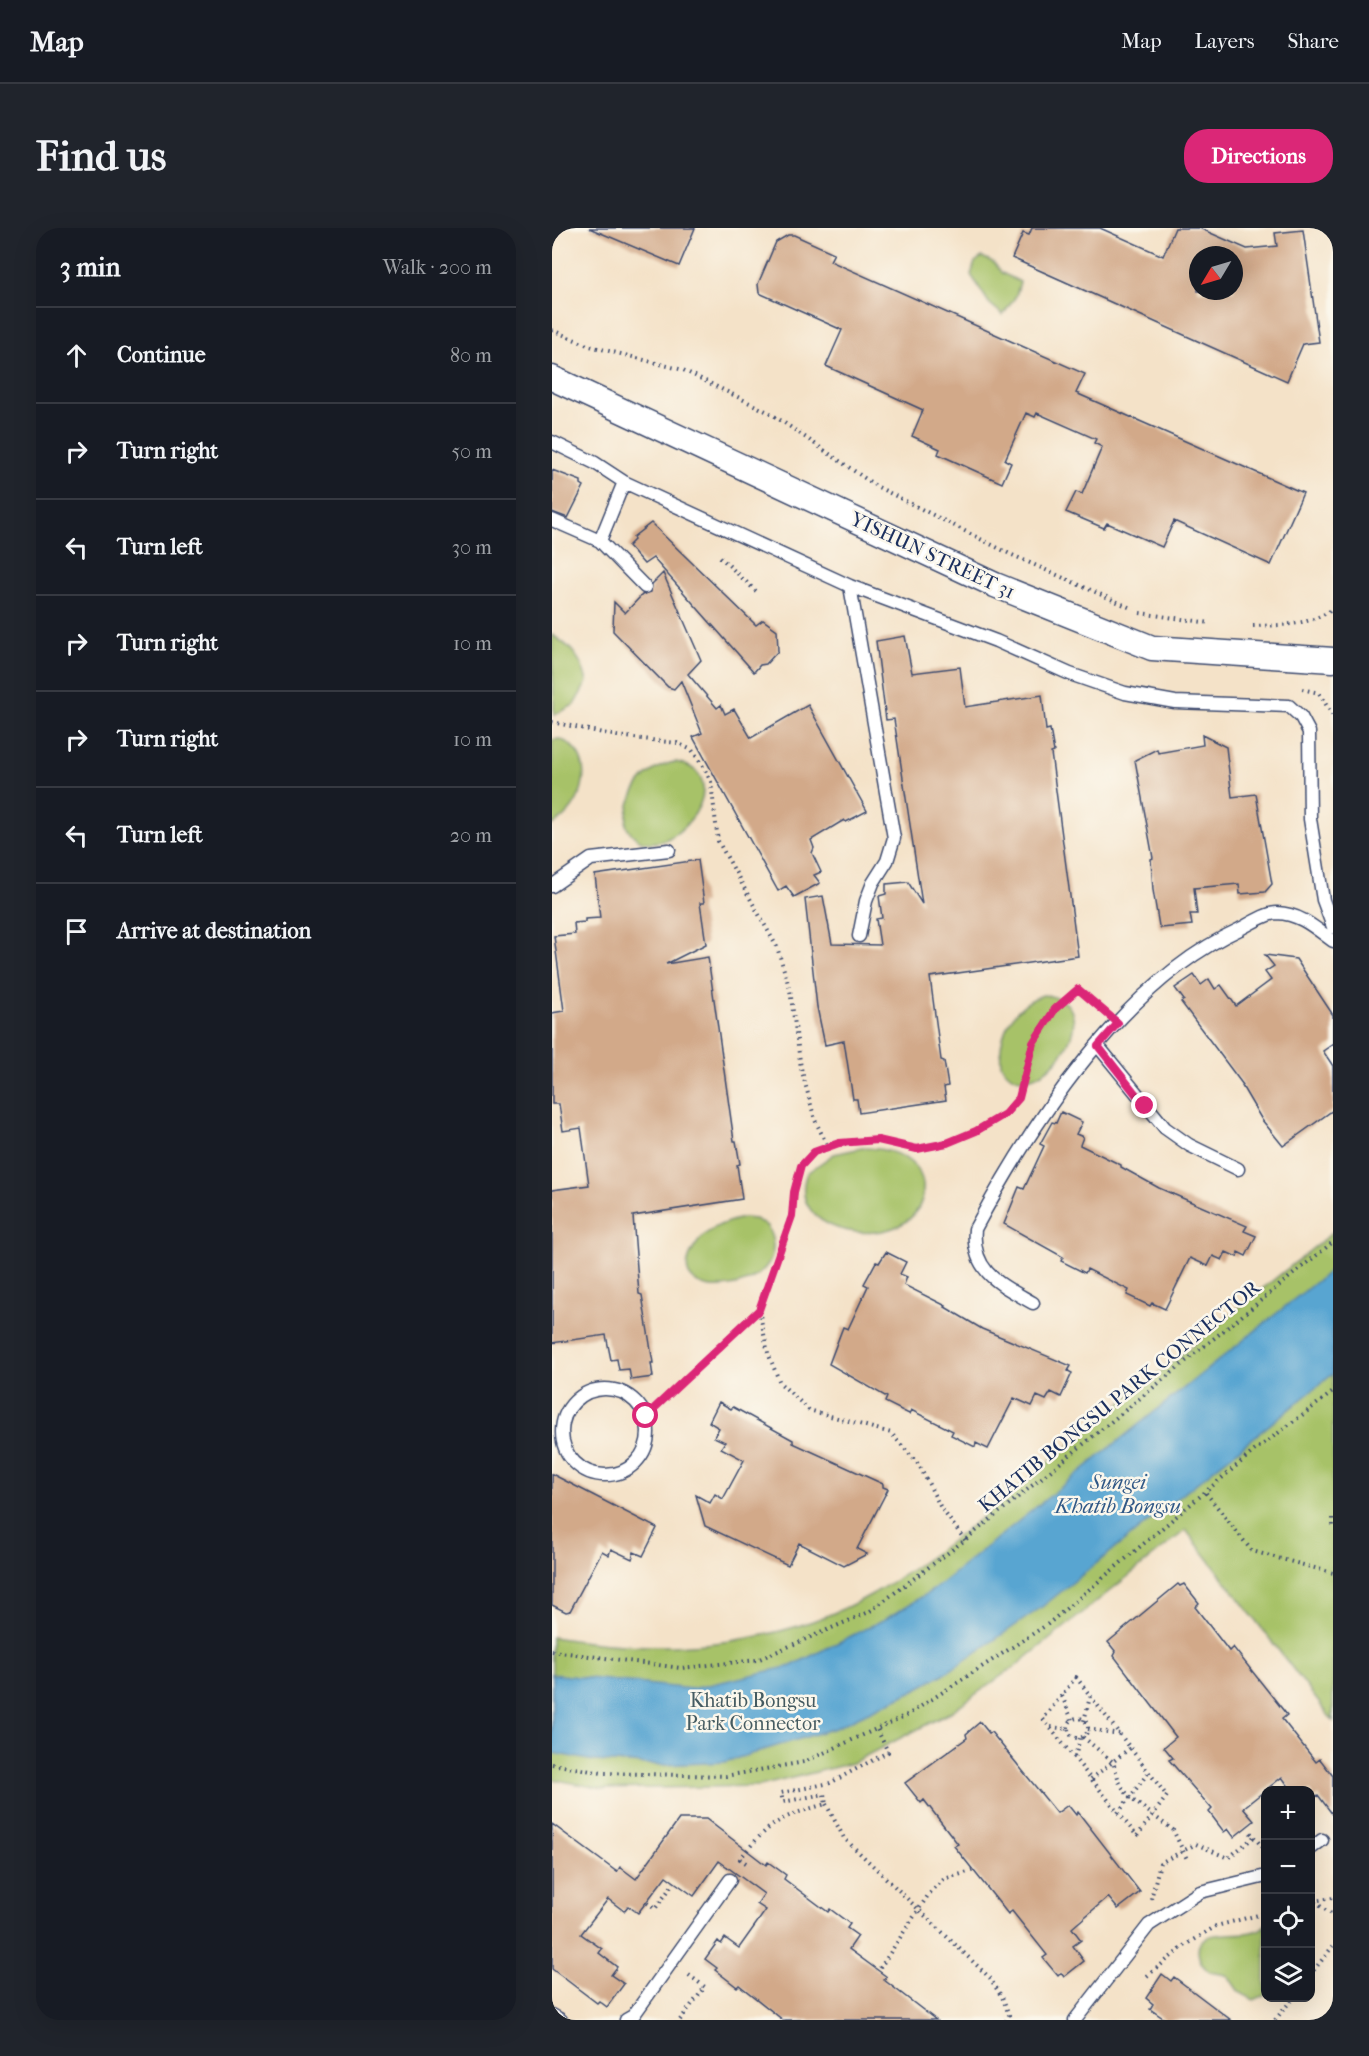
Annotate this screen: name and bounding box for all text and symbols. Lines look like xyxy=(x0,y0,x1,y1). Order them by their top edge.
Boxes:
text: Map xyxy=(30,25,84,58)
text: Map xyxy=(1121,29,1162,53)
text: Layers xyxy=(1195,29,1254,53)
text: Share xyxy=(1287,29,1339,53)
button: Directions xyxy=(1184,129,1333,183)
text: Find us xyxy=(36,132,166,181)
north arrow xyxy=(1189,246,1243,300)
text: 3 min xyxy=(60,252,121,283)
text: Walk · 200 m xyxy=(383,256,492,279)
icon: ahead xyxy=(60,339,93,372)
text: Continue xyxy=(117,342,206,368)
text: 80 m xyxy=(450,344,492,367)
icon: right xyxy=(60,435,93,468)
text: Turn right xyxy=(117,438,218,464)
text: 50 m xyxy=(451,440,492,463)
street label: YISHUN STREET 31 xyxy=(846,507,1019,604)
icon: left xyxy=(60,531,93,564)
text: Turn left xyxy=(117,534,203,560)
text: 30 m xyxy=(452,536,492,559)
icon: right xyxy=(60,627,93,660)
text: Turn right xyxy=(117,630,218,656)
text: 10 m xyxy=(453,632,492,655)
icon: right xyxy=(60,723,93,756)
text: Turn right xyxy=(117,726,218,752)
text: 10 m xyxy=(453,728,492,751)
icon: left xyxy=(60,819,93,852)
text: Turn left xyxy=(117,822,203,848)
text: 20 m xyxy=(450,824,492,847)
icon: arrive xyxy=(60,915,93,948)
text: Arrive at destination xyxy=(117,918,311,944)
route end xyxy=(1131,1092,1157,1118)
street label: KHATIB BONGSU PARK CONNECTOR xyxy=(974,1275,1266,1517)
route start xyxy=(632,1402,658,1428)
water label: Sungei Khatib Bongsu xyxy=(1053,1470,1181,1518)
park label: Khatib Bongsu Park Connector xyxy=(686,1689,821,1735)
map controls xyxy=(1261,1786,1315,2002)
button: + xyxy=(1261,1786,1315,1840)
button: − xyxy=(1261,1840,1315,1894)
button: locate xyxy=(1261,1894,1315,1948)
button: layers xyxy=(1261,1948,1315,2002)

